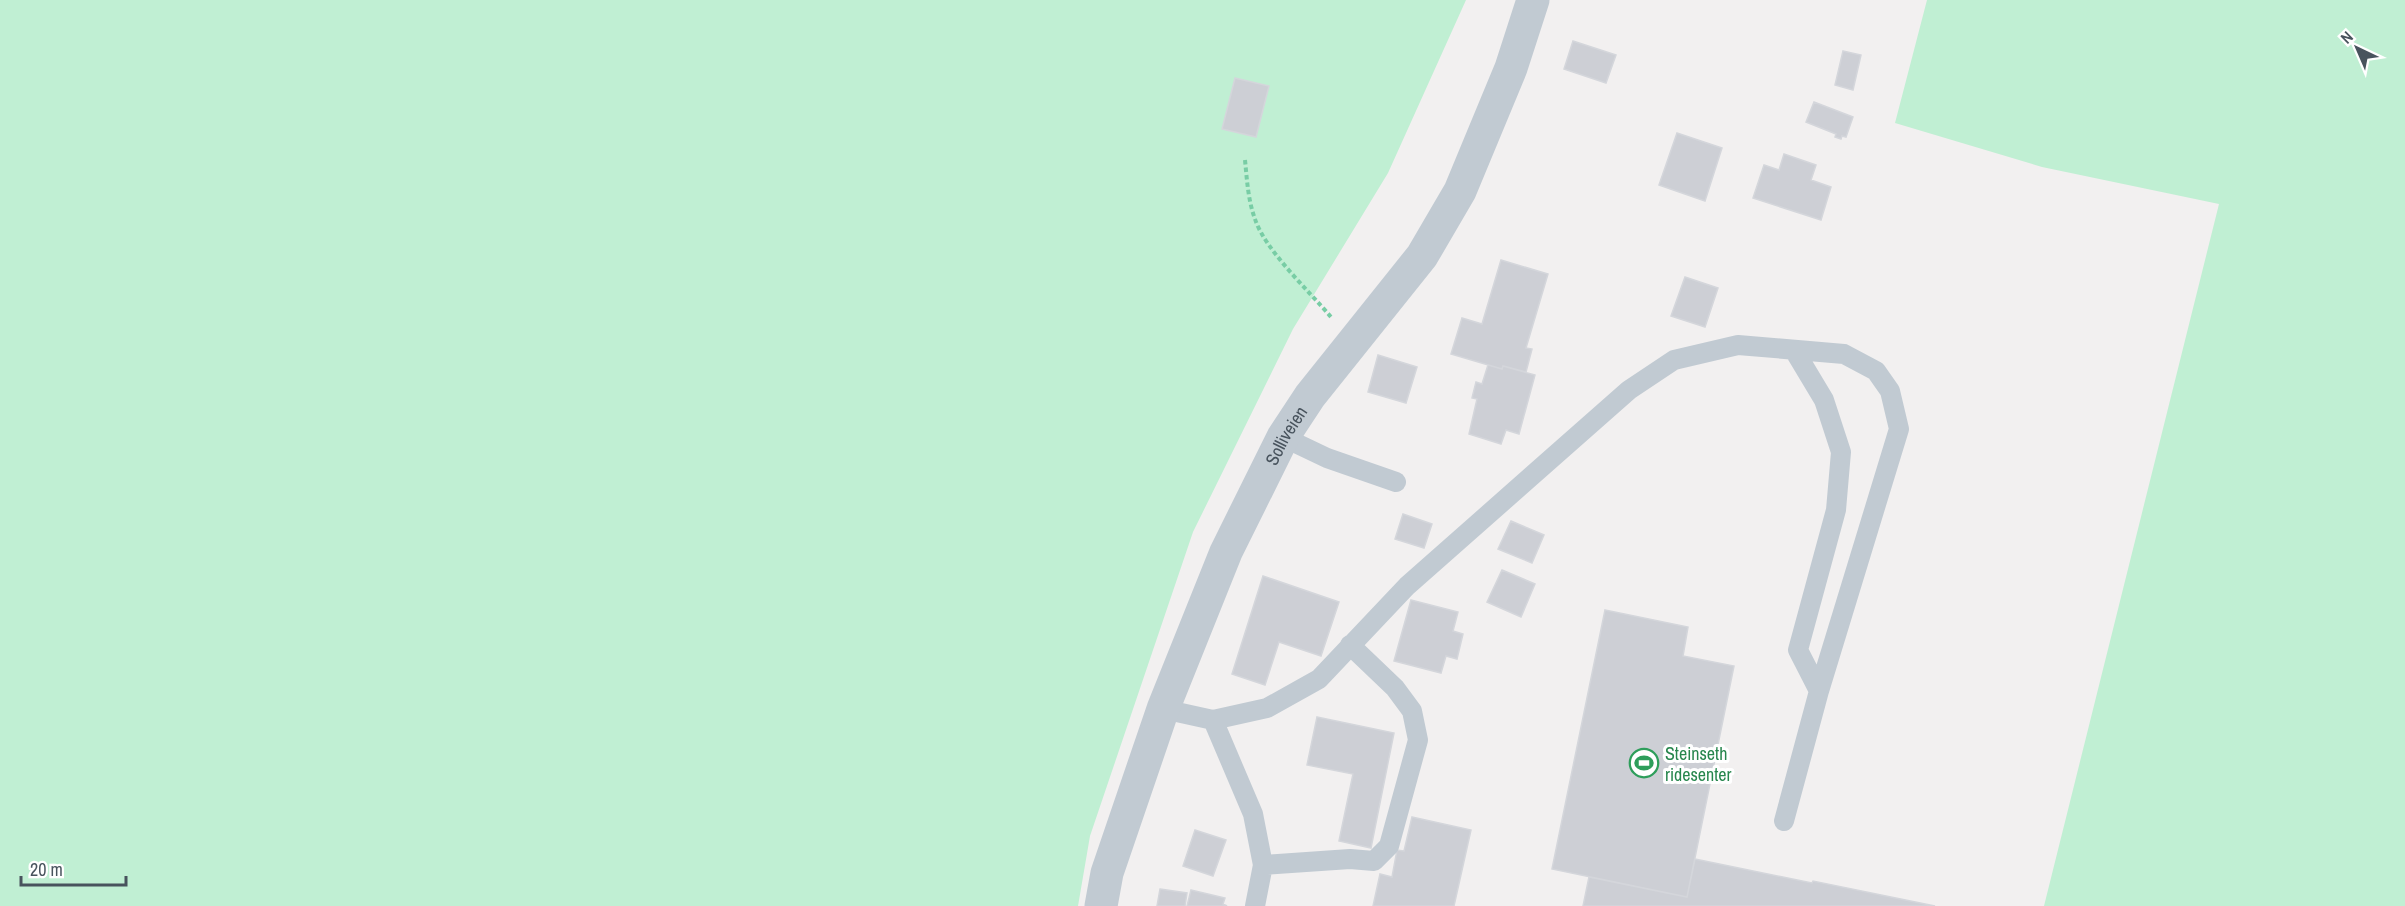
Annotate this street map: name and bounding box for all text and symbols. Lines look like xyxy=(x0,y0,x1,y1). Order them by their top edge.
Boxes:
north arrow xyxy=(2327,18,2387,78)
text: N xyxy=(2336,26,2358,48)
street label: Solliveien xyxy=(1259,401,1313,469)
place label: Steinseth ridesenter xyxy=(1665,741,1732,787)
sports icon: Steinseth ridesenter xyxy=(1628,747,1660,779)
scale bar xyxy=(21,849,126,887)
text: 20 m xyxy=(30,857,63,882)

